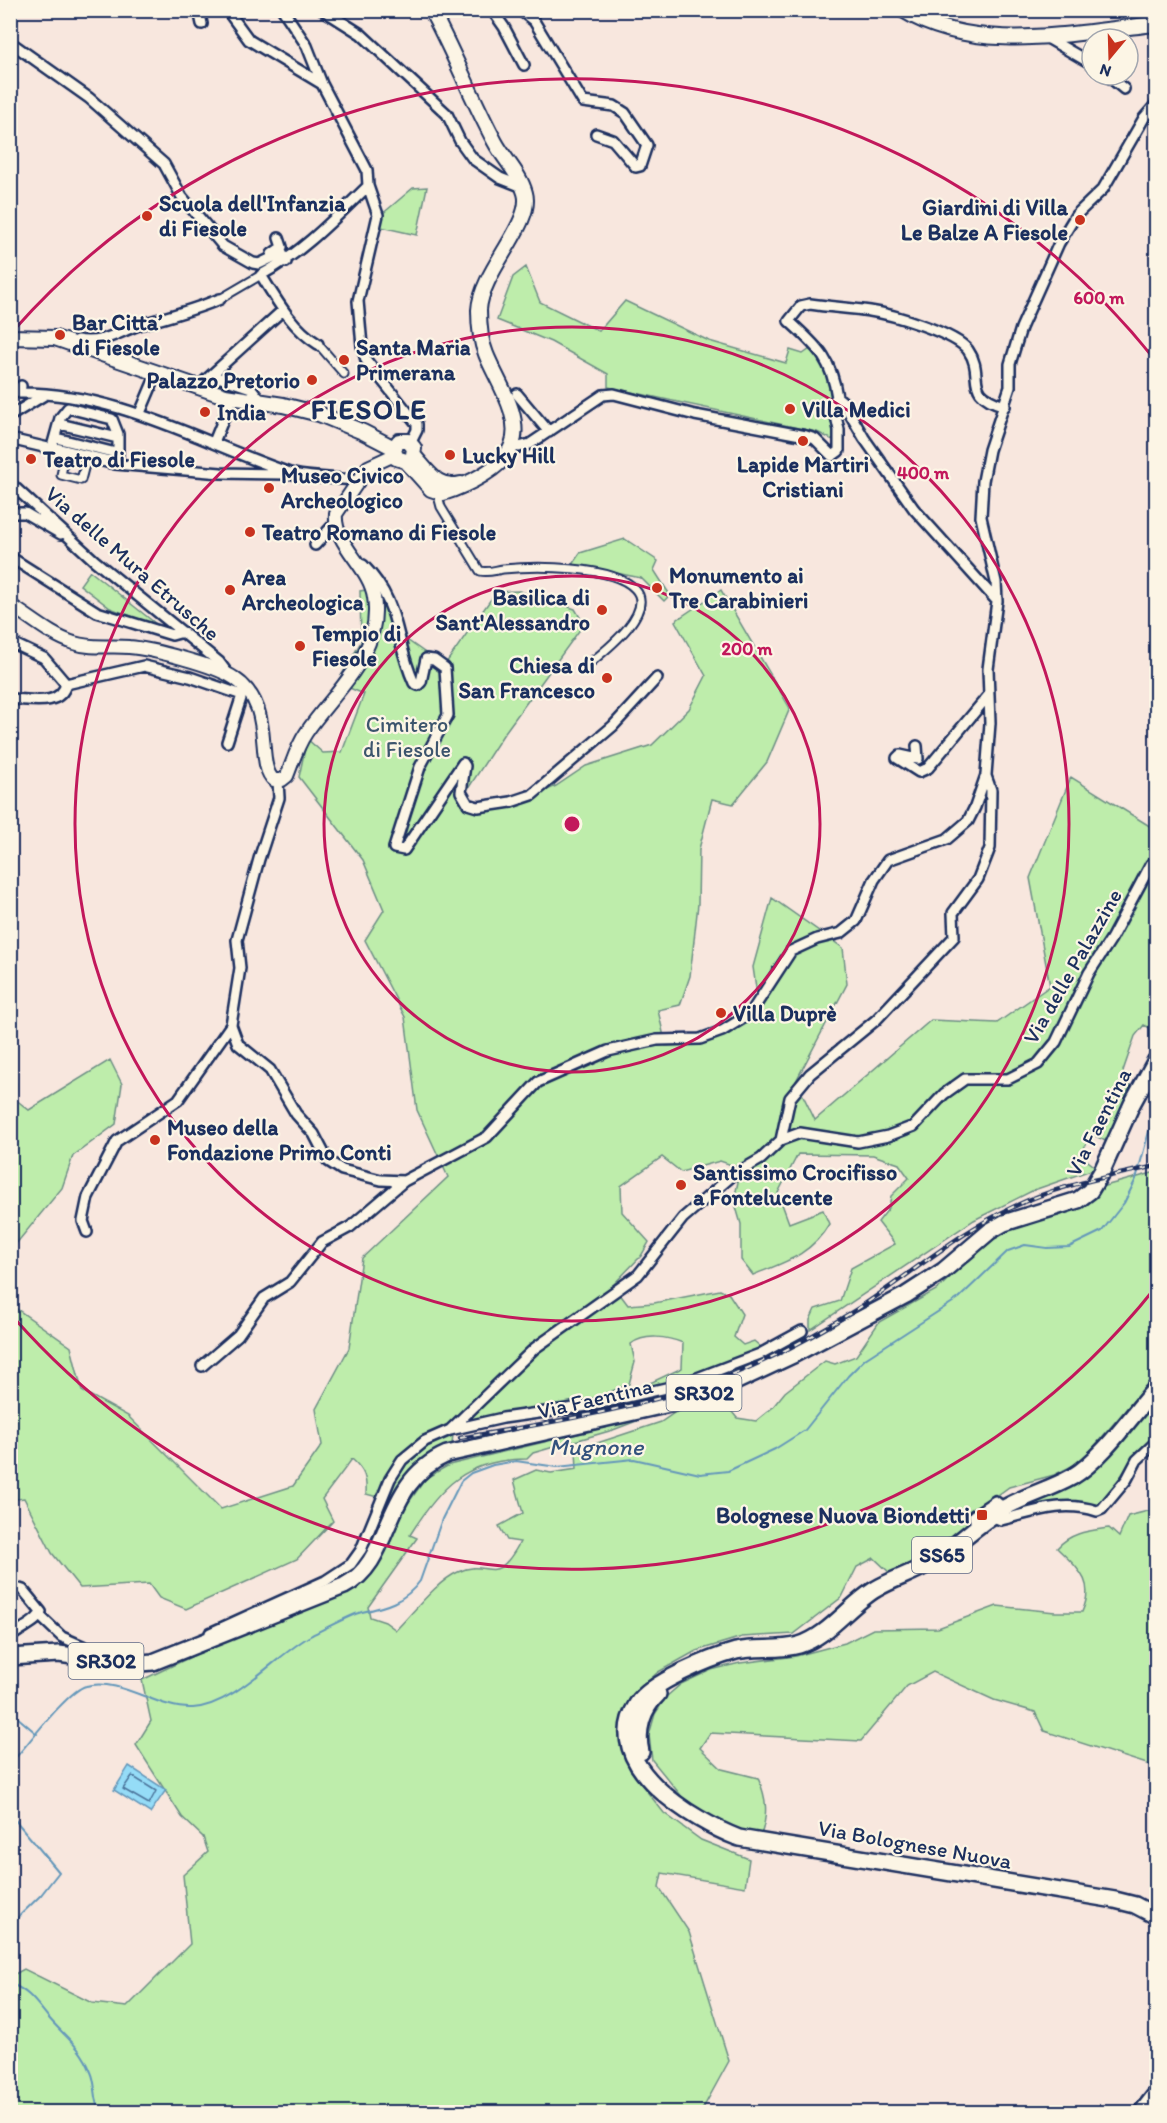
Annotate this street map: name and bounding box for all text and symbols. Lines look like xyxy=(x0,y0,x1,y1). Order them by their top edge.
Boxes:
north arrow xyxy=(1080,27,1140,87)
text: N xyxy=(1097,60,1113,81)
place label: Scuola dell'Infanzia di Fiesole xyxy=(159,190,346,242)
place label: Giardini di Villa Le Balze A Fiesole xyxy=(901,194,1069,246)
marker: Scuola dell'Infanzia di Fiesole xyxy=(140,209,154,223)
marker: Giardini di Villa Le Balze A Fiesole xyxy=(1073,213,1087,227)
text: 600 m xyxy=(1074,287,1125,309)
place label: Bar Citta’ di Fiesole xyxy=(72,309,163,361)
marker: Bar Citta’ di Fiesole xyxy=(53,328,67,342)
place label: Santa Maria Primerana xyxy=(356,334,471,386)
marker: Santa Maria Primerana xyxy=(337,353,351,367)
place label: Palazzo Pretorio xyxy=(147,367,300,394)
marker: Palazzo Pretorio xyxy=(305,373,319,387)
district label: FIESOLE xyxy=(311,392,427,426)
place label: Villa Medici xyxy=(802,396,911,423)
place label: India xyxy=(217,399,266,426)
marker: Villa Medici xyxy=(783,402,797,416)
marker: India xyxy=(198,405,212,419)
marker: Lapide Martiri Cristiani xyxy=(796,434,810,448)
place label: Lucky Hill xyxy=(462,442,556,469)
place label: Teatro di Fiesole xyxy=(42,446,195,473)
marker: Lucky Hill xyxy=(443,448,457,462)
place label: Lapide Martiri Cristiani xyxy=(737,451,869,503)
marker: Teatro di Fiesole xyxy=(24,452,38,466)
place label: Museo Civico Archeologico xyxy=(280,462,404,514)
text: 400 m xyxy=(897,462,950,484)
street label: Via delle Mura Etrusche xyxy=(40,480,226,647)
marker: Museo Civico Archeologico xyxy=(262,481,276,495)
place label: Teatro Romano di Fiesole xyxy=(261,519,496,546)
marker: Teatro Romano di Fiesole xyxy=(243,525,257,539)
place label: Monumento ai Tre Carabinieri xyxy=(668,562,808,614)
place label: Area Archeologica xyxy=(241,564,364,616)
marker: Monumento ai Tre Carabinieri xyxy=(650,581,664,595)
marker: Area Archeologica xyxy=(223,583,237,597)
place label: Basilica di Sant'Alessandro xyxy=(435,584,590,636)
marker: Basilica di Sant'Alessandro xyxy=(595,603,609,617)
place label: Tempio di Fiesole xyxy=(311,620,401,672)
text: 200 m xyxy=(722,638,773,660)
marker: Tempio di Fiesole xyxy=(293,639,307,653)
place label: Chiesa di San Francesco xyxy=(459,652,595,704)
marker: Chiesa di San Francesco xyxy=(600,671,614,685)
park label: Cimitero di Fiesole xyxy=(363,711,451,763)
centre of rings xyxy=(562,814,582,834)
street label: Via delle Palazzine xyxy=(1017,884,1128,1049)
place label: Villa Duprè xyxy=(733,1000,837,1027)
marker: Villa Duprè xyxy=(714,1006,728,1020)
street label: Via Faentina xyxy=(1060,1063,1137,1181)
place label: Museo della Fondazione Primo Conti xyxy=(167,1114,392,1166)
marker: Museo della Fondazione Primo Conti xyxy=(148,1133,162,1147)
place label: Santissimo Crocifisso a Fontelucente xyxy=(693,1159,897,1211)
marker: Santissimo Crocifisso a Fontelucente xyxy=(674,1178,688,1192)
street label: Via Faentina xyxy=(535,1372,656,1425)
road number: SR302 xyxy=(666,1375,742,1411)
water label: Mugnone xyxy=(549,1432,645,1461)
place label: Bolognese Nuova Biondetti xyxy=(716,1502,970,1529)
marker: Bolognese Nuova Biondetti xyxy=(975,1508,989,1522)
road number: SS65 xyxy=(912,1537,972,1573)
road number: SR302 xyxy=(68,1643,144,1679)
street label: Via Bolognese Nuova xyxy=(816,1814,1014,1875)

